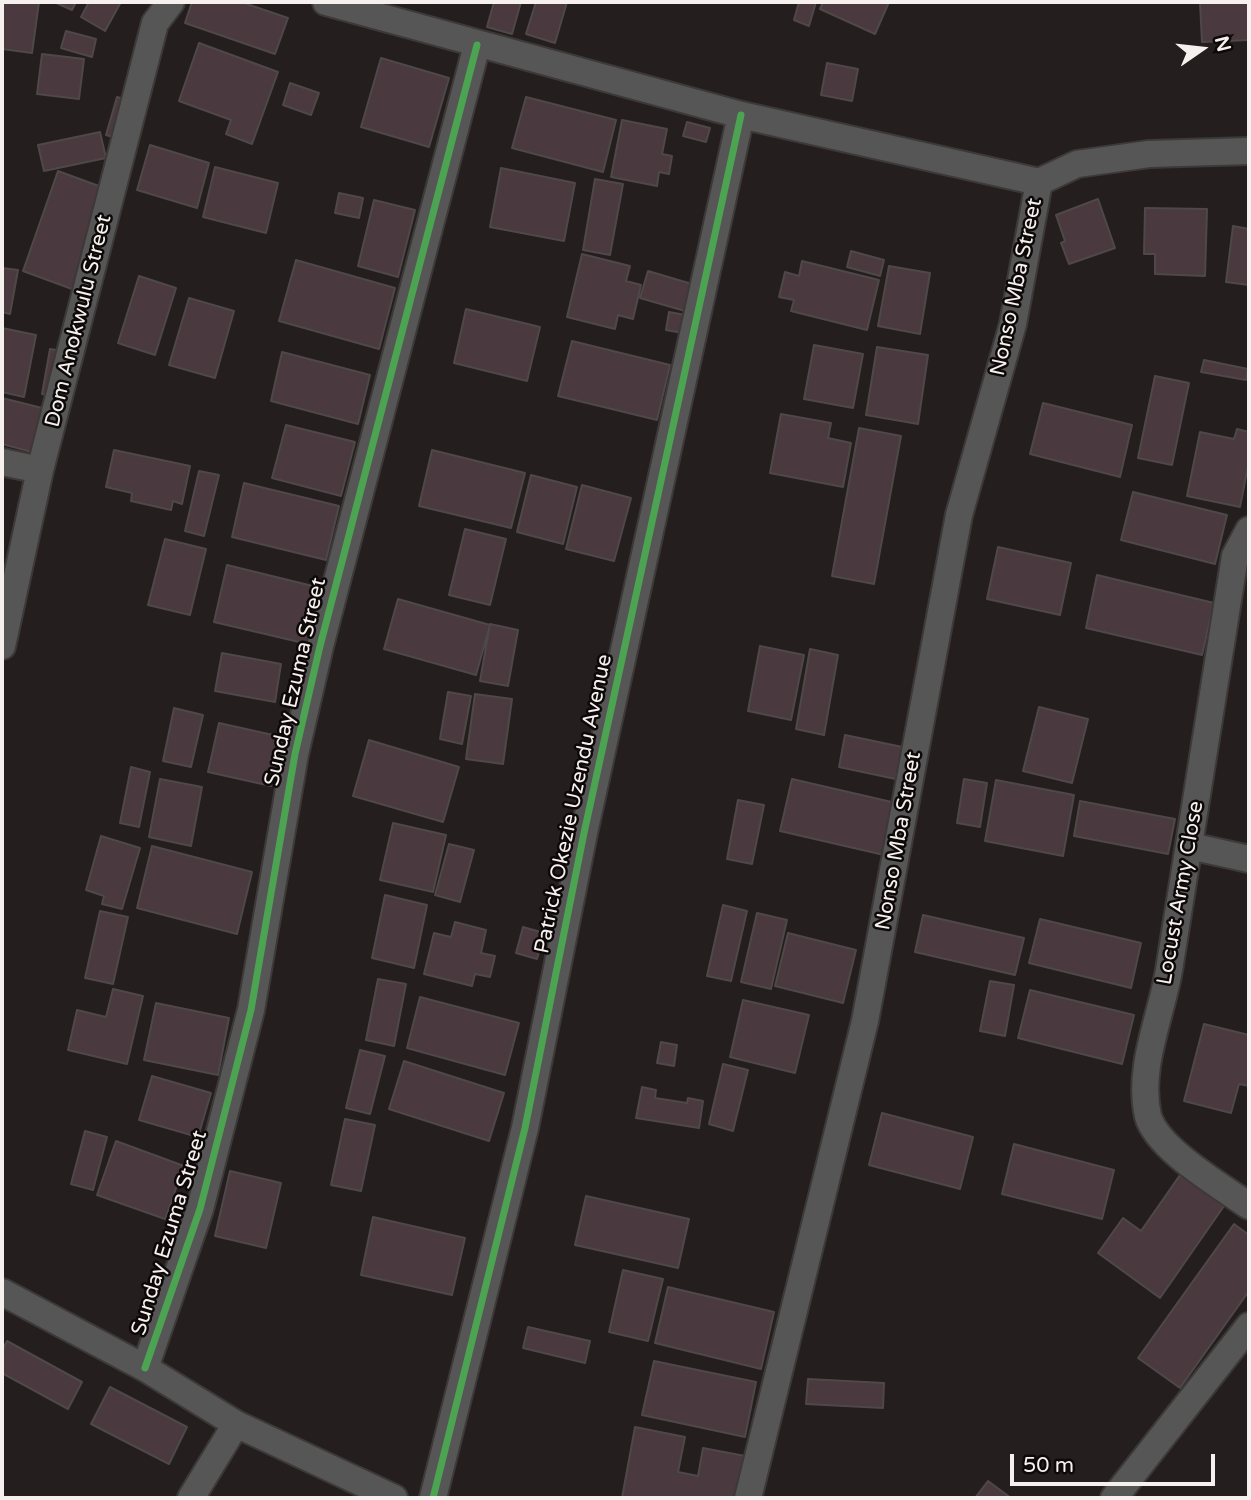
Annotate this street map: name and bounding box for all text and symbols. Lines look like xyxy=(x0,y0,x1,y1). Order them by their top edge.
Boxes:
north arrow xyxy=(1167,14,1237,84)
text: N xyxy=(1210,34,1235,54)
street label: Nonso Mba Street xyxy=(986,196,1048,378)
street label: Dom Anokwulu Street xyxy=(40,212,118,430)
street label: Sunday Ezuma Street xyxy=(260,575,332,789)
street label: Patrick Okezie Uzendu Avenue xyxy=(530,652,618,956)
street label: Nonso Mba Street xyxy=(871,750,927,932)
street label: Locust Army Close xyxy=(1152,799,1210,987)
street label: Sunday Ezuma Street xyxy=(127,1127,213,1339)
scale bar xyxy=(1013,1440,1218,1484)
text: 50 m xyxy=(1023,1453,1074,1478)

